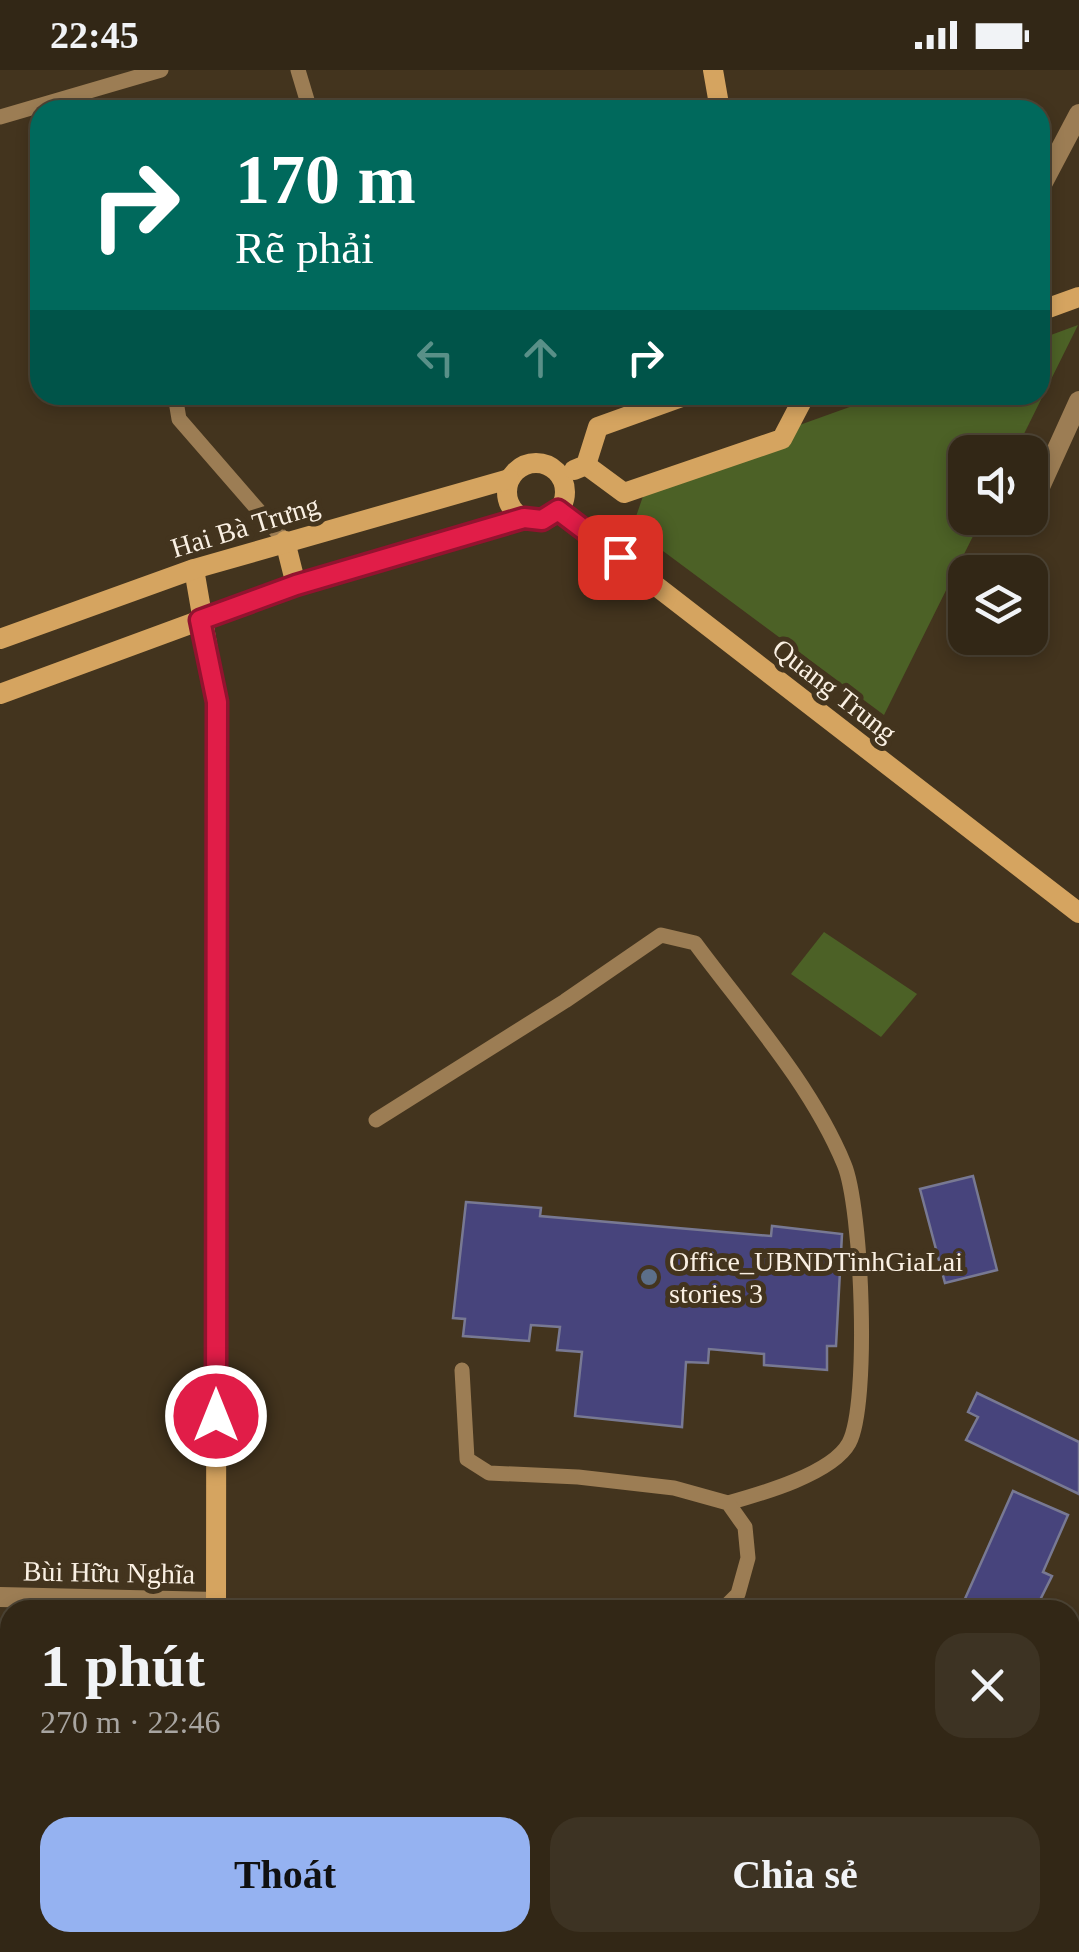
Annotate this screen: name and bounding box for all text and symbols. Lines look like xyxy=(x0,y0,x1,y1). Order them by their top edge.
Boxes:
text: 22:45 xyxy=(50,14,139,56)
icon: right xyxy=(70,140,200,270)
text: 170 m xyxy=(235,141,416,218)
text: Rẽ phải xyxy=(235,223,374,273)
icon: left xyxy=(408,330,463,385)
icon: ahead xyxy=(513,330,568,385)
icon: right xyxy=(618,330,673,385)
map controls xyxy=(948,435,1048,655)
button: sound xyxy=(948,435,1048,535)
street label: Hai Bà Trưng xyxy=(167,489,323,564)
pin xyxy=(578,515,663,600)
icon: arrive xyxy=(593,530,648,585)
button: layers xyxy=(948,555,1048,655)
street label: Quang Trung xyxy=(767,632,903,748)
place label: Office_UBNDTinhGiaLai stories 3 xyxy=(669,1246,963,1309)
marker: Office_UBNDTinhGiaLai stories 3 xyxy=(638,1266,660,1288)
position arrow xyxy=(164,1364,268,1468)
street label: Bùi Hữu Nghĩa xyxy=(23,1555,196,1590)
text: 1 phút xyxy=(40,1633,205,1699)
button: close xyxy=(935,1633,1040,1738)
text: 270 m · 22:46 xyxy=(40,1704,220,1740)
button: Thoát xyxy=(40,1817,530,1932)
button: Chia sẻ xyxy=(550,1817,1040,1932)

